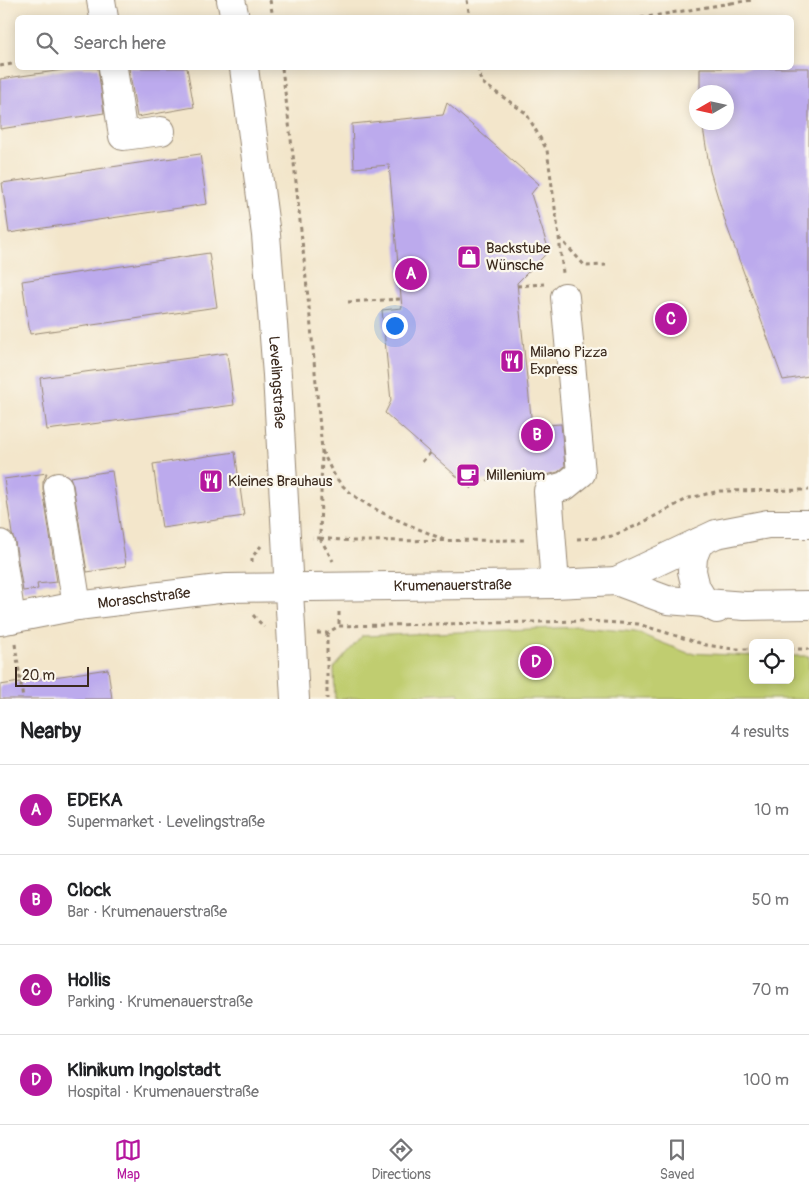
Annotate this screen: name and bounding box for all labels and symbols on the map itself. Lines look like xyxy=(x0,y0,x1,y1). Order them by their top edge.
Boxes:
north arrow xyxy=(689,85,734,130)
place label: Backstube Wünsche xyxy=(486,239,551,275)
shop icon: Backstube Wünsche xyxy=(456,244,482,270)
pin: A xyxy=(395,255,427,293)
pin: C xyxy=(655,300,687,338)
your location xyxy=(382,313,408,339)
street label: Levelingstraße xyxy=(264,335,289,430)
place label: Milano Pizza Express xyxy=(530,343,607,379)
restaurant icon: Milano Pizza Express xyxy=(499,348,525,374)
pin: B xyxy=(521,416,553,454)
cafe icon: Millenium xyxy=(455,462,481,488)
place label: Millenium xyxy=(486,466,545,485)
restaurant icon: Kleines Brauhaus xyxy=(198,468,224,494)
place label: Kleines Brauhaus xyxy=(228,472,333,491)
street label: Krumenauerstraße xyxy=(393,576,512,596)
street label: Moraschstraße xyxy=(97,583,192,613)
pin: D xyxy=(520,643,552,681)
scale bar xyxy=(15,664,89,687)

